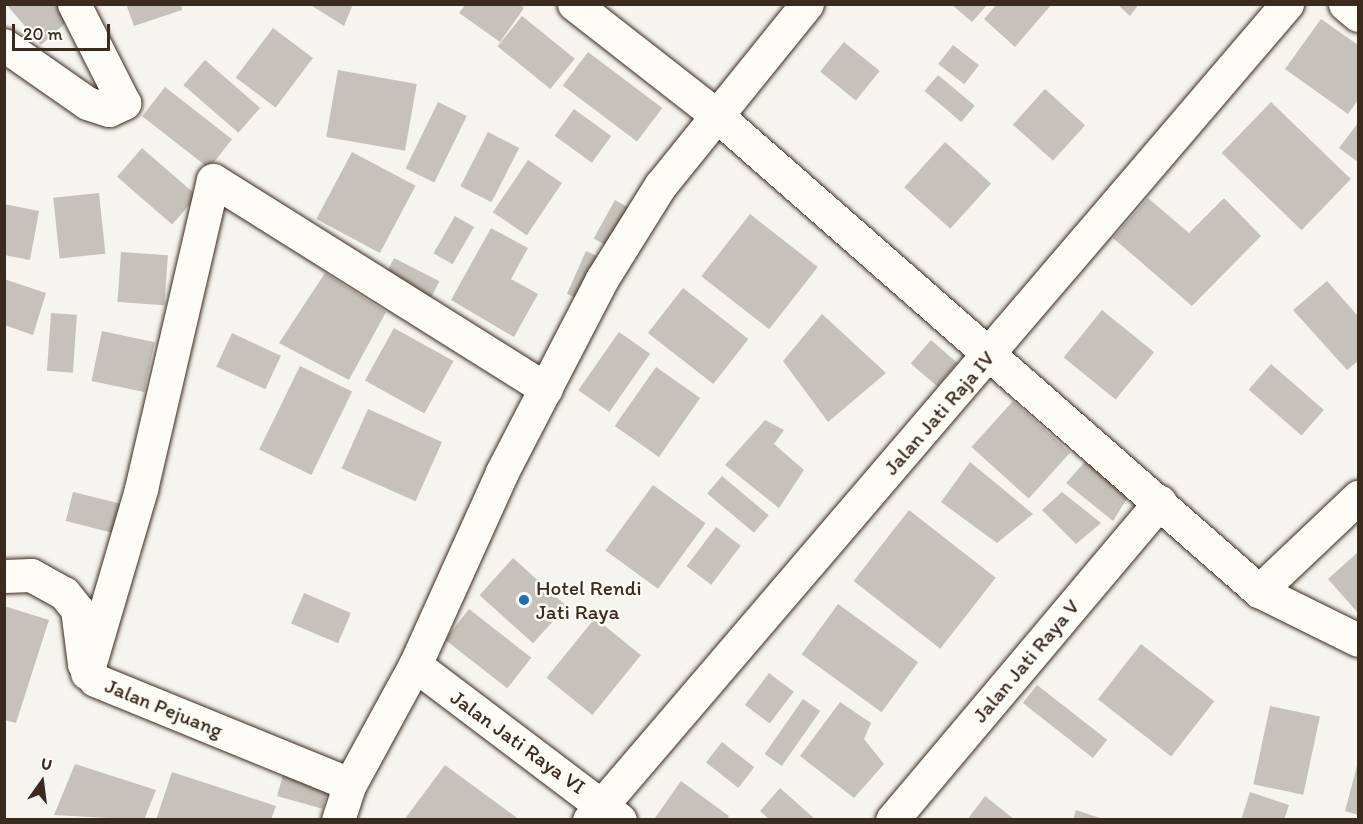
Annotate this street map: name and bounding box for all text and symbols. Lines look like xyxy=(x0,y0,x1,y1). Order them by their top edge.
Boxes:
scale bar xyxy=(15,12,112,50)
text: 20 m xyxy=(23,23,63,45)
street label: Jalan Jati Raja IV xyxy=(878,346,1000,480)
place label: Hotel Rendi Jati Raya xyxy=(536,575,641,625)
marker: Hotel Rendi Jati Raya xyxy=(517,593,531,607)
street label: Jalan Jati Raya V xyxy=(967,595,1085,727)
street label: Jalan Pejuang xyxy=(102,673,226,743)
street label: Jalan Jati Raya VI xyxy=(446,685,590,799)
north arrow xyxy=(12,752,72,812)
text: U xyxy=(39,754,54,775)

